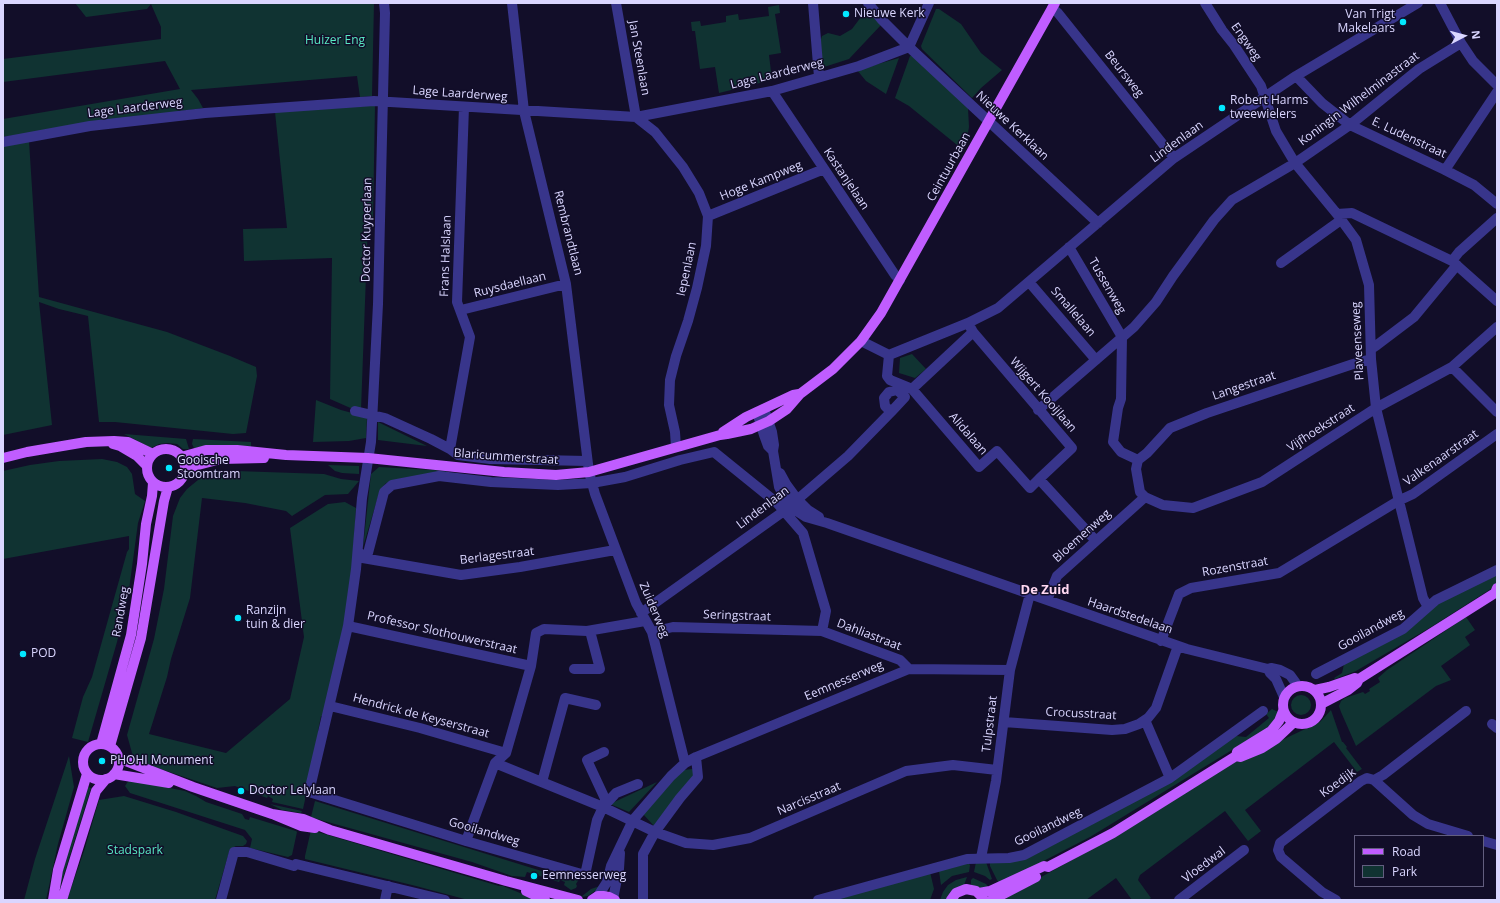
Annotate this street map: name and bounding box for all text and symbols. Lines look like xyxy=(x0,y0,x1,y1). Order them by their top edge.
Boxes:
place label: Nieuwe Kerk xyxy=(854,7,925,21)
place label: Van Trigt Makelaars xyxy=(1338,8,1395,36)
marker: Nieuwe Kerk xyxy=(841,9,851,19)
north arrow xyxy=(1444,16,1484,56)
marker: Van Trigt Makelaars xyxy=(1398,17,1408,27)
street label: Jan Steenlaan xyxy=(625,19,653,97)
street label: Engweg xyxy=(1228,20,1264,64)
text: N xyxy=(1469,29,1484,40)
park label: Huizer Eng xyxy=(305,34,365,48)
street label: Beursweg xyxy=(1101,48,1147,100)
street label: Koningin Wilhelminastraat xyxy=(1296,49,1422,149)
street label: Lage Laarderweg xyxy=(729,55,825,93)
street label: Lage Laarderweg xyxy=(412,83,508,105)
street label: Nieuwe Kerklaan xyxy=(973,89,1051,163)
place label: Robert Harms tweewielers xyxy=(1230,94,1308,122)
street label: Lage Laarderweg xyxy=(87,95,183,121)
marker: Robert Harms tweewielers xyxy=(1217,103,1227,113)
street label: E. Ludenstraat xyxy=(1369,114,1449,162)
street label: Lindenlaan xyxy=(1148,118,1206,166)
street label: Ceintuurbaan xyxy=(924,130,974,204)
street label: Kastanjelaan xyxy=(820,145,872,213)
street label: Hoge Kampweg xyxy=(718,158,804,204)
street label: Doctor Kuyperlaan xyxy=(359,178,375,282)
street label: Rembrandtlaan xyxy=(551,189,585,277)
street label: Frans Halslaan xyxy=(437,215,455,297)
street label: Iepenlaan xyxy=(674,240,700,298)
street label: Tussenweg xyxy=(1085,256,1129,316)
street label: Ruysdaellaan xyxy=(472,269,548,301)
street label: Smallelaan xyxy=(1048,284,1098,340)
street label: Plaveenseweg xyxy=(1349,301,1367,381)
street label: Wijgert Kooijlaan xyxy=(1007,355,1079,435)
street label: Langestraat xyxy=(1210,368,1278,404)
street label: Vijfhoekstraat xyxy=(1285,401,1357,455)
street label: Alidalaan xyxy=(946,410,990,458)
street label: Valkenaarstraat xyxy=(1401,427,1481,489)
street label: Blaricummerstraat xyxy=(453,446,559,468)
place label: Gooische Stoomtram xyxy=(177,454,240,482)
marker: Gooische Stoomtram xyxy=(164,463,174,473)
street label: Lindenlaan xyxy=(734,484,792,532)
street label: Bloemenweg xyxy=(1050,506,1114,566)
street label: Berlagestraat xyxy=(459,544,535,568)
street label: Rozenstraat xyxy=(1201,554,1269,580)
street label: Zuiderweg xyxy=(636,580,672,640)
district label: De Zuid xyxy=(1021,582,1069,598)
street label: Randweg xyxy=(109,585,133,639)
street label: Haardstedelaan xyxy=(1086,595,1174,637)
place label: Ranzijn tuin & dier xyxy=(246,604,305,632)
street label: Gooilandweg xyxy=(1336,606,1406,654)
street label: Seringstraat xyxy=(703,608,771,624)
street label: Professor Slothouwerstraat xyxy=(366,609,518,657)
marker: Ranzijn tuin & dier xyxy=(233,613,243,623)
street label: Dahliastraat xyxy=(835,616,903,654)
place label: POD xyxy=(31,647,56,661)
marker: POD xyxy=(18,649,28,659)
street label: Eemnesserweg xyxy=(802,658,886,704)
street label: Hendrick de Keyserstraat xyxy=(351,691,491,741)
street label: Tulpstraat xyxy=(979,695,1001,753)
street label: Crocusstraat xyxy=(1045,705,1117,723)
place label: PHOHI Monument xyxy=(110,754,213,768)
marker: PHOHI Monument xyxy=(97,756,107,766)
street label: Koedijk xyxy=(1317,765,1359,801)
street label: Narcisstraat xyxy=(775,779,843,819)
place label: Doctor Lelylaan xyxy=(249,784,336,798)
marker: Doctor Lelylaan xyxy=(236,786,246,796)
street label: Gooilandweg xyxy=(1012,804,1084,850)
street label: Gooilandweg xyxy=(447,815,521,849)
legend xyxy=(1354,835,1484,887)
text: Road xyxy=(1392,843,1421,860)
park label: Stadspark xyxy=(107,844,163,858)
street label: Vloedwal xyxy=(1180,844,1228,886)
text: Park xyxy=(1392,863,1417,880)
place label: Eemnesserweg xyxy=(542,869,626,883)
marker: Eemnesserweg xyxy=(529,871,539,881)

